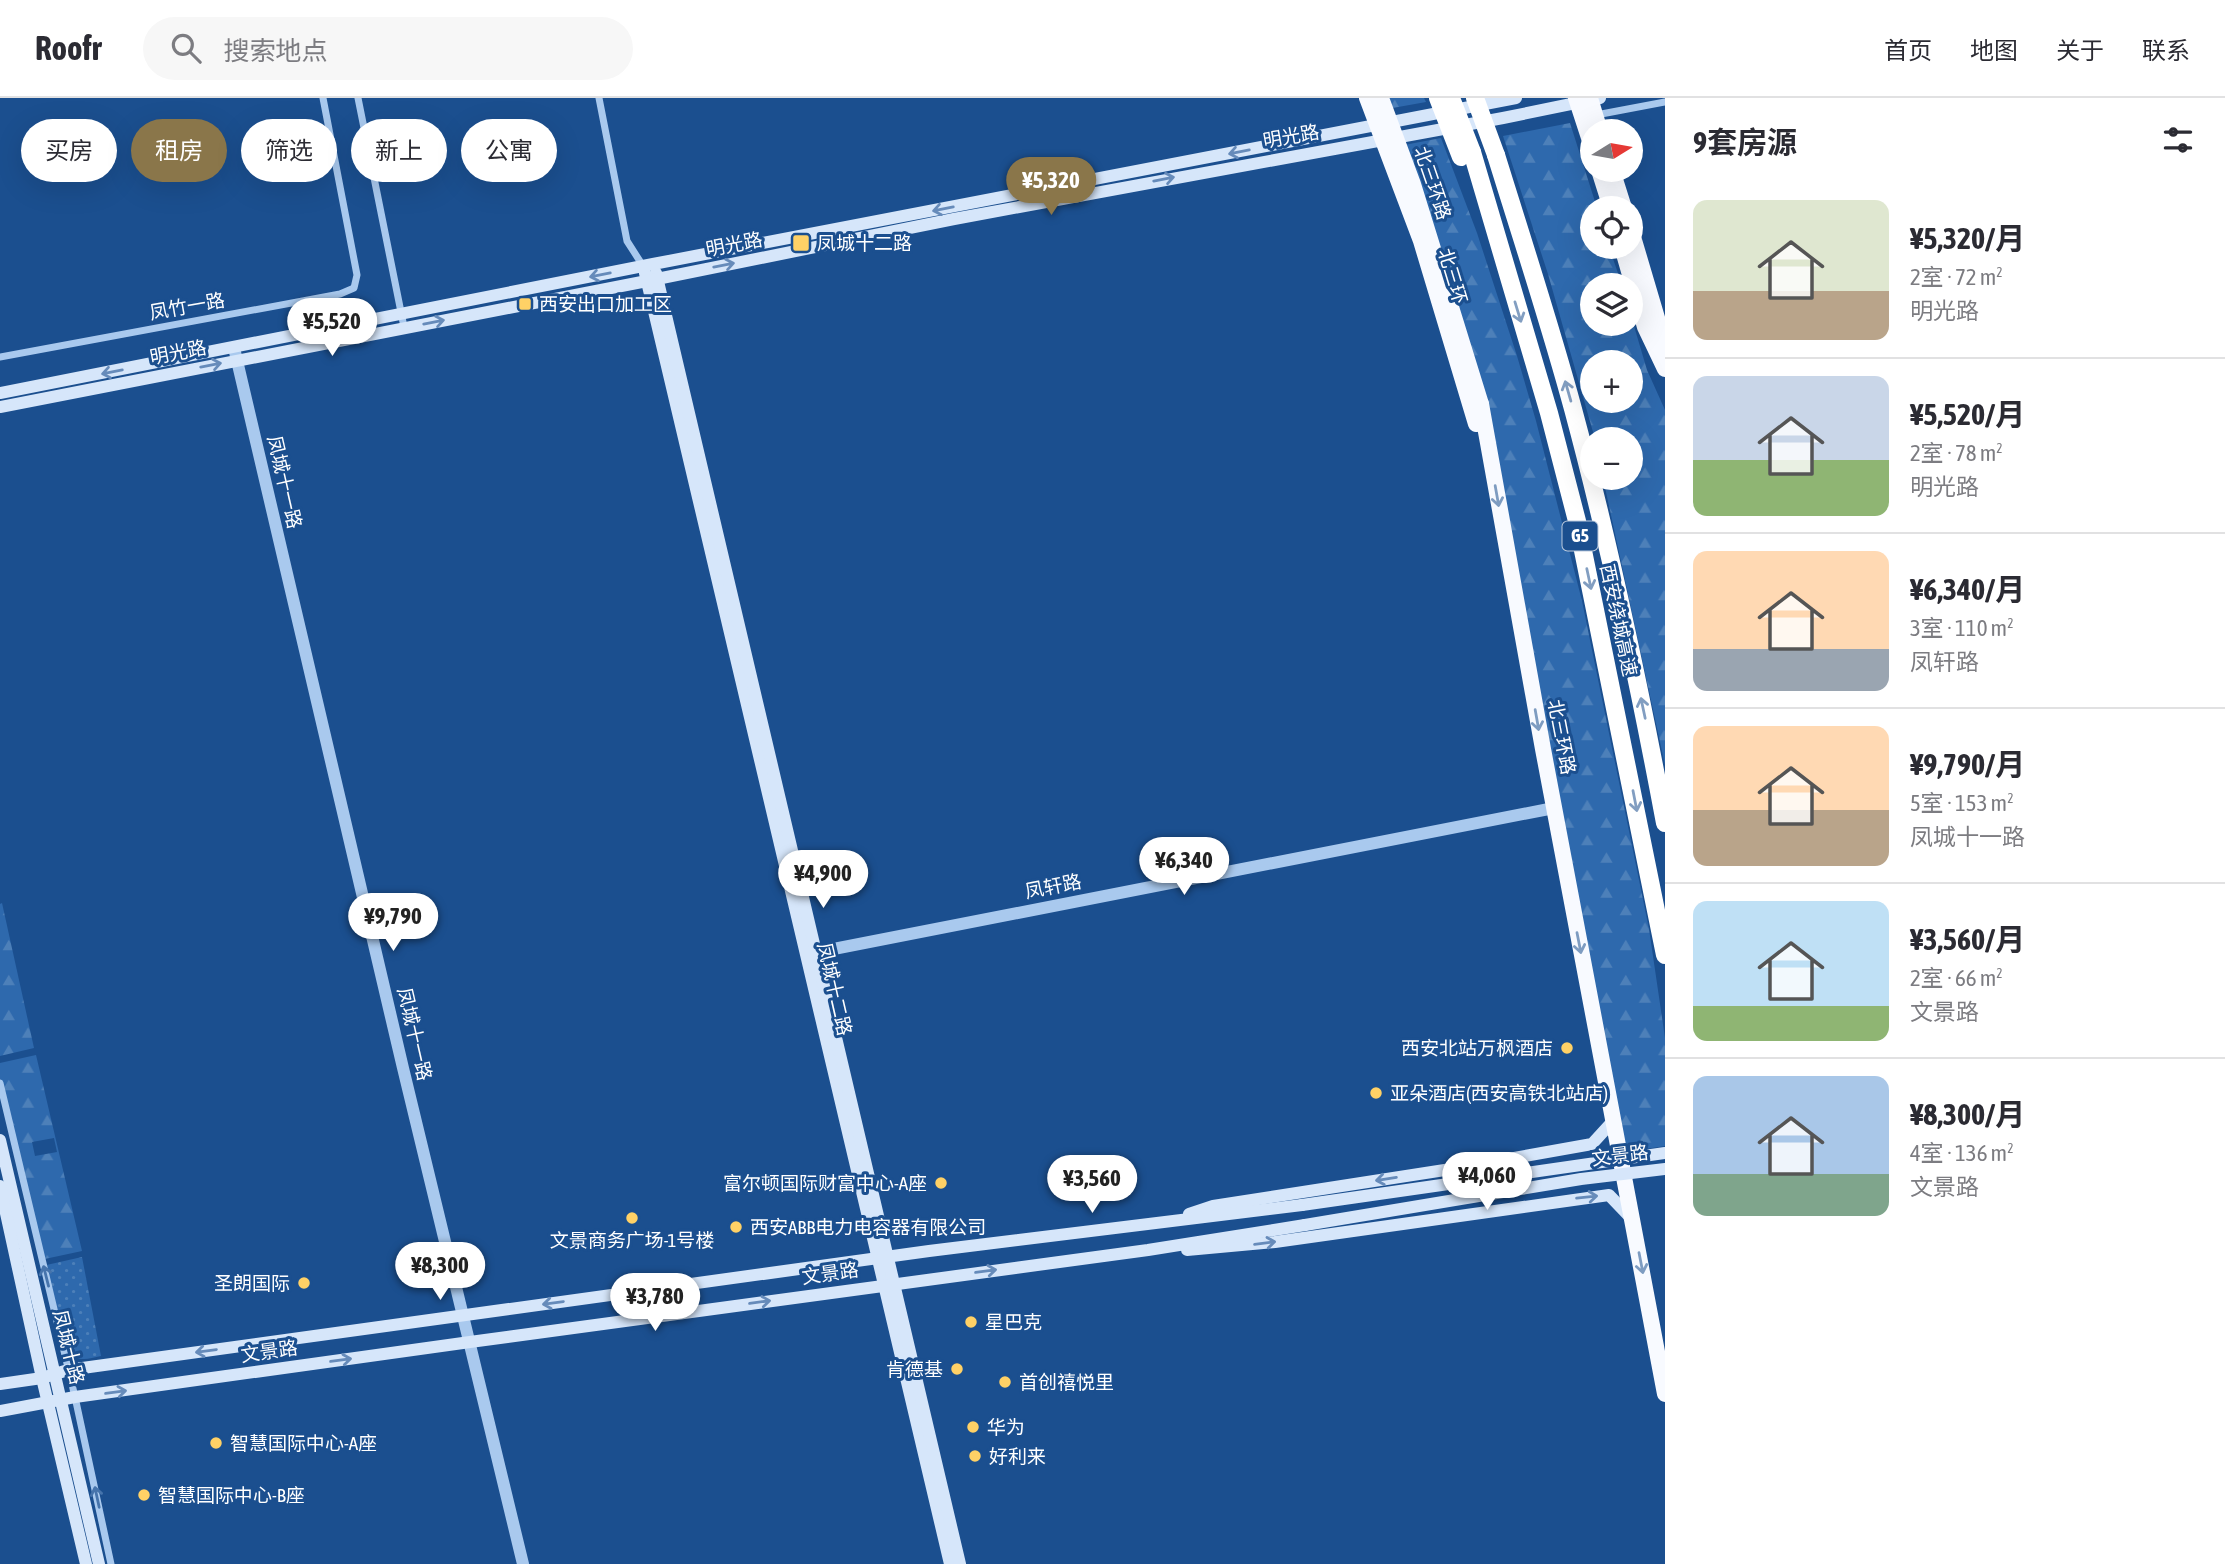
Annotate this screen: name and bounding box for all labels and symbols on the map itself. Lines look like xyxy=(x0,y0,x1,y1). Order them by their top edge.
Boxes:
north arrow xyxy=(1580,119,1643,182)
street label: 明光路 xyxy=(1261,120,1321,152)
street label: 北三环路 xyxy=(1410,143,1456,223)
one-way arrow xyxy=(1228,146,1251,160)
pin: ¥5,320 xyxy=(994,158,1108,217)
one-way arrow xyxy=(1152,172,1175,185)
one-way arrow xyxy=(932,202,955,216)
street label: 明光路 xyxy=(704,228,764,260)
place label: 凤城十二路 xyxy=(817,232,912,254)
marker: 凤城十二路 xyxy=(791,233,811,253)
street label: 北三环 xyxy=(1434,246,1472,306)
one-way arrow xyxy=(712,258,735,272)
one-way arrow xyxy=(589,268,612,282)
street label: 凤竹一路 xyxy=(148,289,226,323)
place label: 西安出口加工区 xyxy=(539,293,672,315)
marker: 西安出口加工区 xyxy=(517,296,533,312)
pin: ¥5,520 xyxy=(275,299,389,358)
one-way arrow xyxy=(1513,300,1525,322)
one-way arrow xyxy=(423,314,445,328)
street label: 明光路 xyxy=(148,336,208,368)
one-way arrow xyxy=(199,358,222,371)
one-way arrow xyxy=(101,365,124,379)
one-way arrow xyxy=(1561,381,1574,403)
street label: 凤城十一路 xyxy=(264,433,306,531)
one-way arrow xyxy=(1490,484,1504,507)
road number: G5 xyxy=(1562,522,1598,550)
street label: 西安绕城高速 xyxy=(1596,562,1642,678)
one-way arrow xyxy=(1583,567,1597,590)
one-way arrow xyxy=(1635,697,1649,720)
street label: 北三环路 xyxy=(1544,698,1580,776)
one-way arrow xyxy=(1531,708,1545,731)
one-way arrow xyxy=(1628,789,1642,812)
pin: ¥6,340 xyxy=(1127,838,1241,897)
pin: ¥4,900 xyxy=(766,850,880,910)
street label: 凤轩路 xyxy=(1023,870,1083,902)
pin: ¥9,790 xyxy=(336,894,450,953)
one-way arrow xyxy=(1573,931,1587,954)
street label: 凤城十二路 xyxy=(814,940,856,1038)
street label: 凤城十一路 xyxy=(394,985,436,1083)
place label: 西安北站万枫酒店 xyxy=(1401,1037,1553,1059)
marker: 西安北站万枫酒店 xyxy=(1559,1040,1575,1056)
place label: 亚朵酒店(西安高铁北站店) xyxy=(1390,1082,1608,1104)
marker: 亚朵酒店(西安高铁北站店) xyxy=(1368,1085,1384,1101)
street label: 文景路 xyxy=(1590,1141,1650,1169)
pin: ¥4,060 xyxy=(1430,1152,1544,1212)
pin: ¥3,560 xyxy=(1035,1156,1149,1215)
place label: 富尔顿国际财富中心-A座 xyxy=(723,1172,927,1194)
one-way arrow xyxy=(1375,1173,1398,1186)
marker: 富尔顿国际财富中心-A座 xyxy=(933,1175,949,1191)
one-way arrow xyxy=(1575,1190,1598,1203)
marker: 文景商务广场-1号楼 xyxy=(624,1210,640,1226)
place label: 西安ABB电力电容器有限公司 xyxy=(750,1216,986,1238)
marker: 西安ABB电力电容器有限公司 xyxy=(728,1219,744,1235)
place label: 文景商务广场-1号楼 xyxy=(550,1229,714,1251)
one-way arrow xyxy=(1253,1236,1275,1249)
pin: ¥8,300 xyxy=(383,1242,497,1302)
one-way arrow xyxy=(1634,1251,1648,1274)
street label: 文景路 xyxy=(800,1258,860,1288)
one-way arrow xyxy=(38,1265,52,1288)
one-way arrow xyxy=(974,1265,997,1278)
place label: 圣朗国际 xyxy=(214,1272,290,1294)
pin: ¥3,780 xyxy=(598,1274,712,1333)
marker: 圣朗国际 xyxy=(296,1275,312,1291)
one-way arrow xyxy=(749,1295,771,1308)
one-way arrow xyxy=(542,1297,565,1310)
street label: 凤城十路 xyxy=(49,1307,89,1387)
place label: 星巴克 xyxy=(985,1311,1042,1333)
marker: 星巴克 xyxy=(963,1314,979,1330)
street label: 文景路 xyxy=(239,1336,299,1366)
one-way arrow xyxy=(195,1345,218,1358)
one-way arrow xyxy=(329,1353,352,1366)
place label: 肯德基 xyxy=(886,1358,943,1380)
marker: 肯德基 xyxy=(949,1361,965,1377)
place label: 首创禧悦里 xyxy=(1019,1371,1114,1393)
marker: 首创禧悦里 xyxy=(997,1374,1013,1390)
one-way arrow xyxy=(104,1385,127,1398)
place label: 华为 xyxy=(987,1416,1025,1438)
marker: 华为 xyxy=(965,1419,981,1435)
place label: 智慧国际中心-A座 xyxy=(230,1432,377,1454)
marker: 智慧国际中心-A座 xyxy=(208,1435,224,1451)
place label: 好利来 xyxy=(989,1445,1046,1467)
marker: 好利来 xyxy=(967,1448,983,1464)
place label: 智慧国际中心-B座 xyxy=(158,1484,305,1506)
one-way arrow xyxy=(89,1486,103,1509)
marker: 智慧国际中心-B座 xyxy=(136,1487,152,1503)

